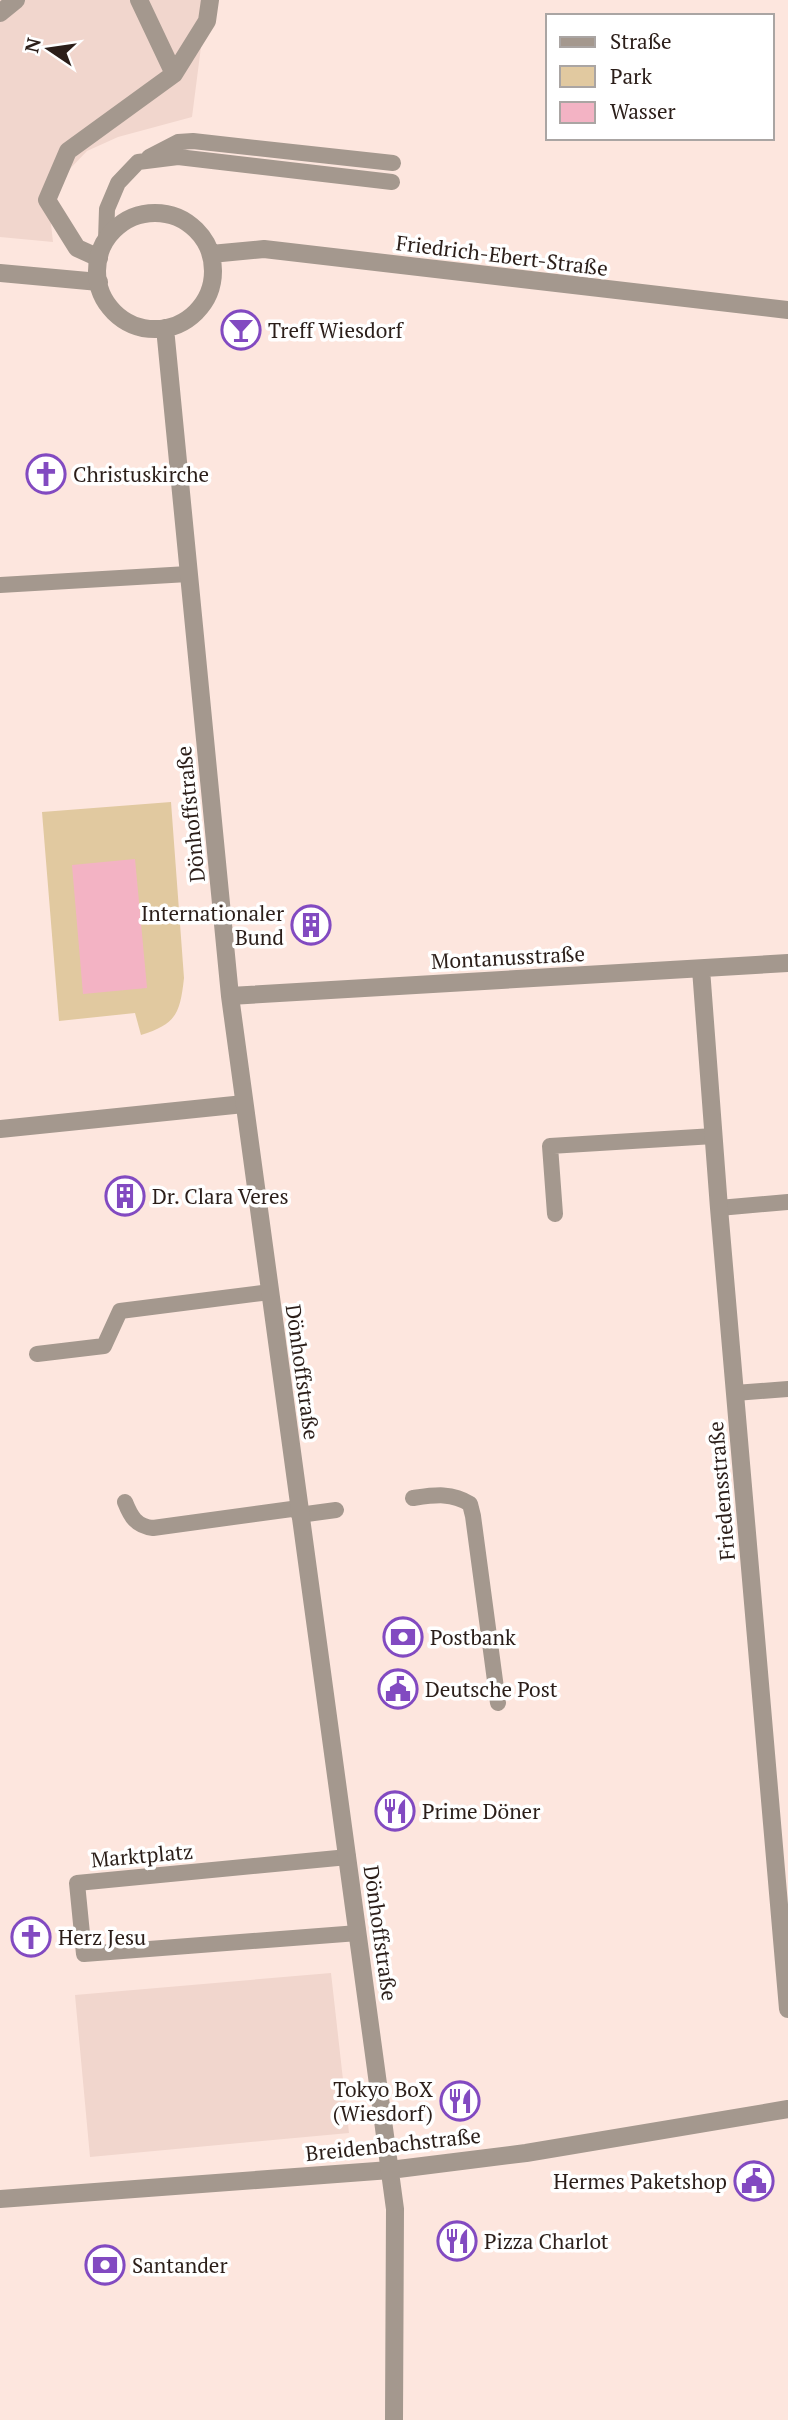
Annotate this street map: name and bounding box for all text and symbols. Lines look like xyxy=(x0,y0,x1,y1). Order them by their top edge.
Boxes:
north arrow xyxy=(14,14,84,84)
legend xyxy=(546,14,774,140)
text: Straße xyxy=(610,27,672,55)
text: N xyxy=(18,35,46,55)
text: Park xyxy=(610,62,652,90)
text: Wasser xyxy=(610,97,676,125)
street label: Friedrich-Ebert-Straße xyxy=(394,228,610,282)
bar icon: Treff Wiesdorf xyxy=(220,309,262,351)
place label: Treff Wiesdorf xyxy=(268,316,404,344)
church icon: Christuskirche xyxy=(25,453,67,495)
place label: Christuskirche xyxy=(73,460,209,488)
street label: Dönhoffstraße xyxy=(169,745,211,883)
place label: Internationaler Bund xyxy=(141,899,284,951)
building icon: Internationaler Bund xyxy=(290,904,332,946)
street label: Montanusstraße xyxy=(430,939,586,975)
building icon: Dr. Clara Veres xyxy=(104,1175,146,1217)
place label: Dr. Clara Veres xyxy=(152,1182,289,1210)
street label: Dönhoffstraße xyxy=(280,1302,326,1442)
street label: Friedensstraße xyxy=(701,1420,741,1562)
bank icon: Postbank xyxy=(382,1616,424,1658)
place label: Postbank xyxy=(430,1623,516,1651)
public building icon: Deutsche Post xyxy=(377,1668,419,1710)
place label: Deutsche Post xyxy=(425,1675,558,1703)
restaurant icon: Prime Döner xyxy=(374,1790,416,1832)
place label: Prime Döner xyxy=(422,1797,540,1825)
street label: Marktplatz xyxy=(90,1837,194,1873)
street label: Dönhoffstraße xyxy=(358,1863,404,2003)
church icon: Herz Jesu xyxy=(10,1916,52,1958)
place label: Herz Jesu xyxy=(58,1923,146,1951)
place label: Tokyo BoX (Wiesdorf) xyxy=(333,2075,433,2127)
restaurant icon: Tokyo BoX (Wiesdorf) xyxy=(439,2080,481,2122)
street label: Breidenbachstraße xyxy=(304,2121,482,2167)
public building icon: Hermes Paketshop xyxy=(733,2160,775,2202)
place label: Hermes Paketshop xyxy=(553,2167,727,2195)
restaurant icon: Pizza Charlot xyxy=(436,2220,478,2262)
place label: Pizza Charlot xyxy=(484,2227,609,2255)
bank icon: Santander xyxy=(84,2244,126,2286)
place label: Santander xyxy=(132,2251,228,2279)

